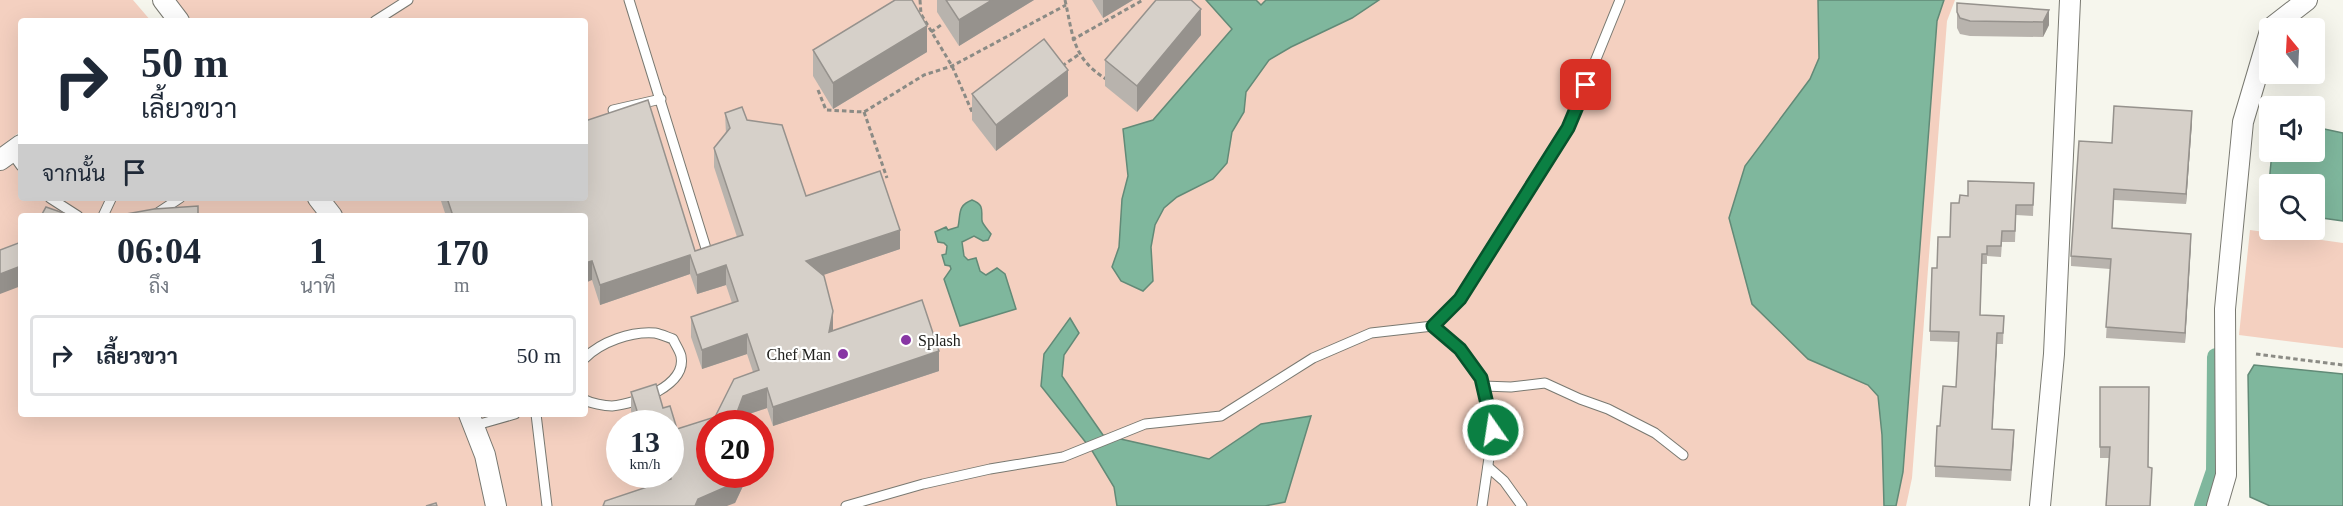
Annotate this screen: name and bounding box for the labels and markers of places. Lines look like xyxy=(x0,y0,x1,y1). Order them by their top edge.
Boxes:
pin xyxy=(1560,59,1611,110)
place label: Splash xyxy=(918,332,961,350)
marker: Splash xyxy=(899,333,913,347)
place label: Chef Man xyxy=(767,346,831,363)
marker: Chef Man xyxy=(836,347,850,361)

